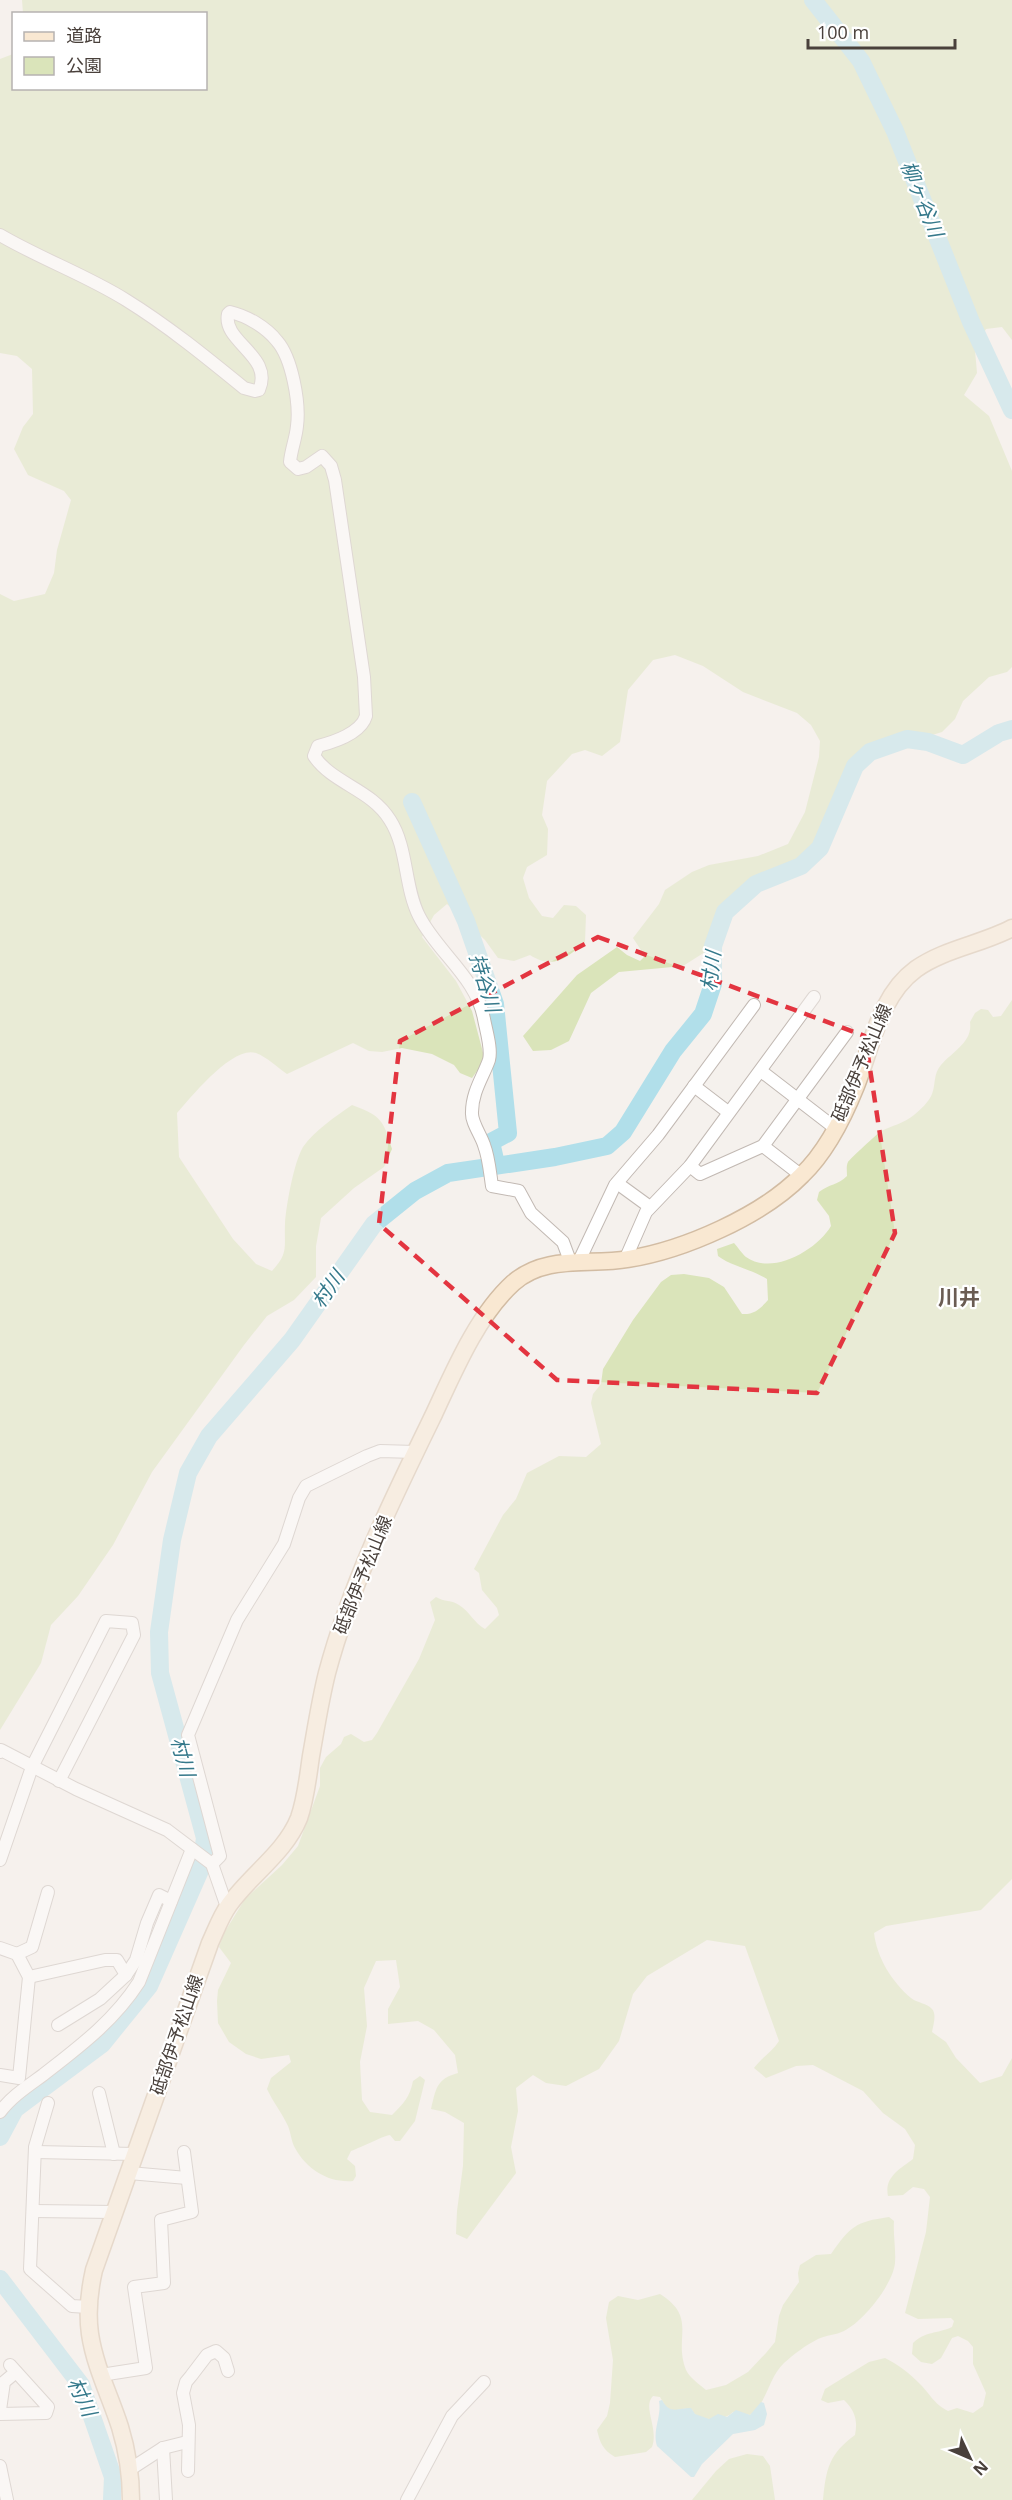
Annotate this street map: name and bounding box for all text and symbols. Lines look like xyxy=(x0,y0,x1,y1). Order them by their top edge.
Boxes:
legend xyxy=(12,12,207,90)
scale bar xyxy=(808,12,955,50)
text: 100 m xyxy=(817,20,869,44)
text: 道路 xyxy=(66,23,102,47)
text: 公園 xyxy=(66,53,102,77)
water label: 柳ヶ谷川 xyxy=(895,157,951,243)
water label: 村川 xyxy=(695,947,727,992)
water label: 持谷川 xyxy=(464,950,508,1017)
street label: 砥部伊予松山線 xyxy=(825,1000,897,1125)
water label: 村川 xyxy=(305,1263,351,1313)
district label: 川井 xyxy=(938,1283,980,1311)
street label: 砥部伊予松山線 xyxy=(327,1512,397,1638)
water label: 村川 xyxy=(165,1734,202,1782)
street label: 砥部伊予松山線 xyxy=(144,1971,208,2098)
water label: 村川 xyxy=(62,2373,104,2422)
north arrow xyxy=(940,2428,1000,2488)
text: N xyxy=(968,2456,993,2481)

